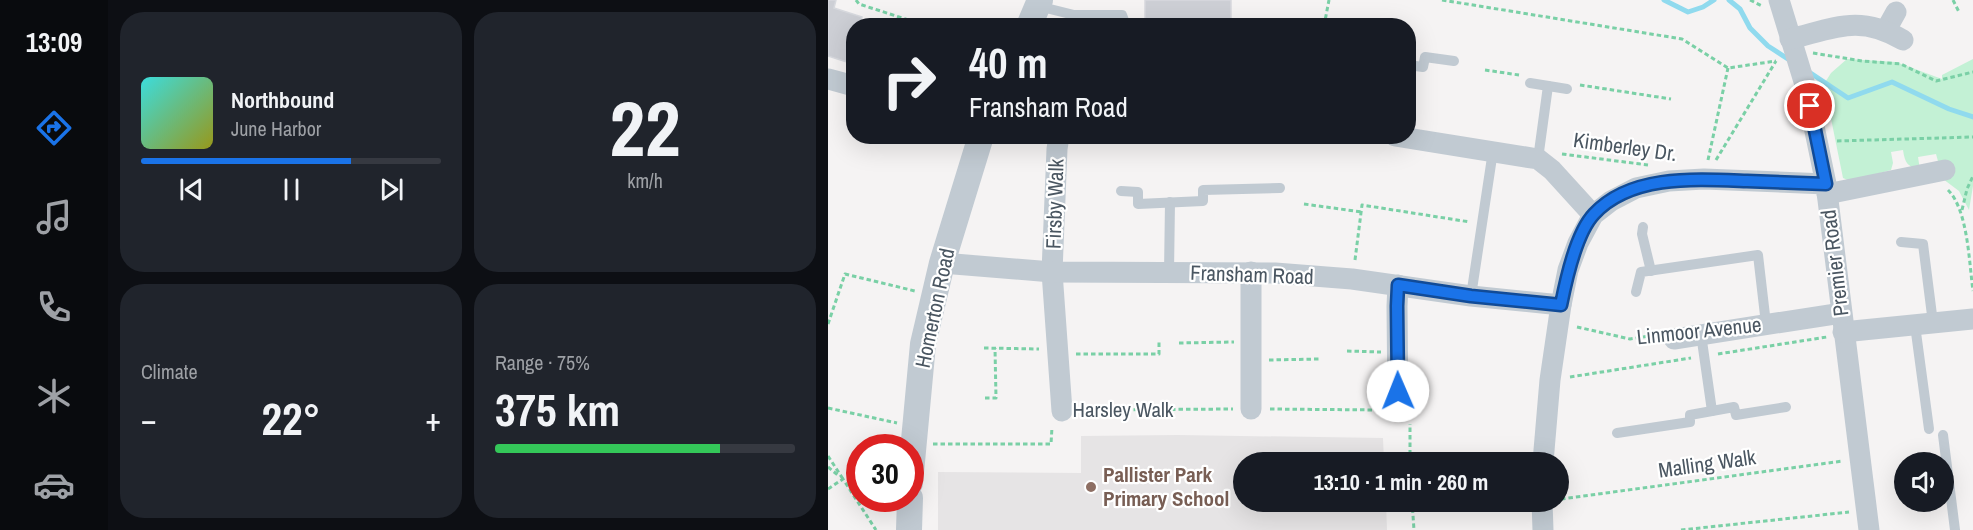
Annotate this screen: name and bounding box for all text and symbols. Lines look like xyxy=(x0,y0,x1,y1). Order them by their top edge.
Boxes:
text: 13:09 xyxy=(26,24,82,60)
text: 40 m xyxy=(969,35,1048,91)
icon: right xyxy=(870,42,948,120)
text: 22 xyxy=(609,75,681,180)
pin xyxy=(1784,80,1835,131)
text: Northbound xyxy=(231,85,334,115)
text: Fransham Road xyxy=(969,89,1128,125)
icon: arrive xyxy=(1793,89,1826,122)
icon: directions xyxy=(33,107,75,149)
text: June Harbor xyxy=(231,115,321,142)
street label: Kimberley Dr. xyxy=(1571,125,1679,168)
street label: Firsby Walk xyxy=(1038,158,1071,250)
text: km/h xyxy=(627,167,663,194)
icon: previous xyxy=(175,173,208,206)
icon: pause xyxy=(275,173,308,206)
icon: next xyxy=(375,173,408,206)
icon: music xyxy=(33,196,75,238)
street label: Premier Road xyxy=(1814,208,1855,318)
street label: Homerton Road xyxy=(908,245,961,370)
street label: Fransham Road xyxy=(1190,258,1314,291)
icon: phone xyxy=(33,286,75,328)
street label: Linmoor Avenue xyxy=(1635,310,1763,351)
text: Range · 75% xyxy=(495,349,590,376)
text: Climate xyxy=(141,358,198,385)
position arrow xyxy=(1366,359,1430,423)
icon: climate xyxy=(33,375,75,417)
text: 375 km xyxy=(495,379,620,440)
text: 22° xyxy=(261,388,321,449)
street label: Harsley Walk xyxy=(1073,395,1174,424)
text: − xyxy=(141,397,157,441)
text: + xyxy=(425,397,441,441)
speed limit sign: 30 xyxy=(846,434,924,512)
street label: Malling Walk xyxy=(1656,442,1758,485)
map controls xyxy=(1894,452,1954,512)
button: sound xyxy=(1894,452,1954,512)
place label: Pallister Park Primary School xyxy=(1103,460,1229,513)
icon: car xyxy=(33,464,75,506)
text: 13:10 · 1 min · 260 m xyxy=(1314,467,1488,497)
marker: Pallister Park Primary School xyxy=(1084,480,1098,494)

